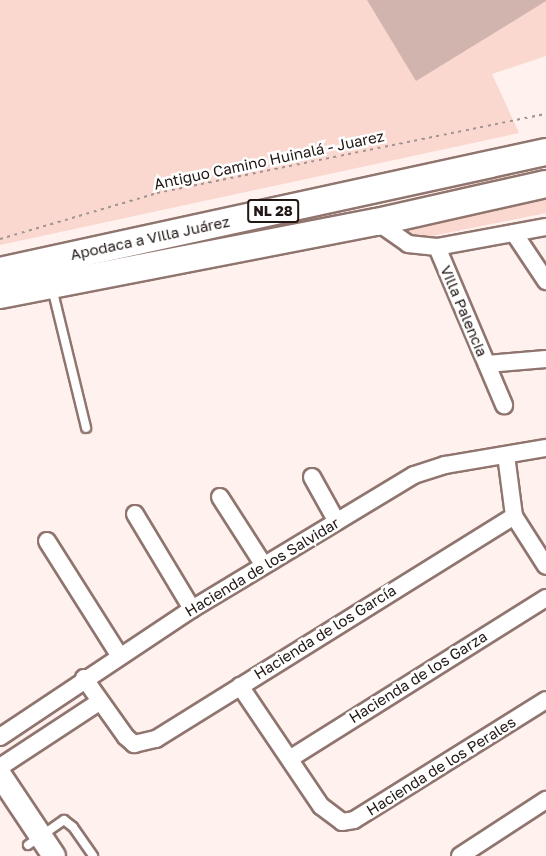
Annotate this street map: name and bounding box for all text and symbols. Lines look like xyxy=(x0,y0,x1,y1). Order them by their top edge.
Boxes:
street label: Antiguo Camino Huinalá - Juarez xyxy=(152,127,386,193)
road number: NL 28 xyxy=(246,200,300,222)
street label: Apodaca a Villa Juárez xyxy=(69,212,231,264)
street label: Villa Palencia xyxy=(437,263,491,359)
street label: Hacienda de los Salvidar xyxy=(181,514,343,620)
street label: Hacienda de los García xyxy=(251,581,399,683)
street label: Hacienda de los Garza xyxy=(346,627,490,727)
street label: Hacienda de los Perales xyxy=(363,713,519,819)

